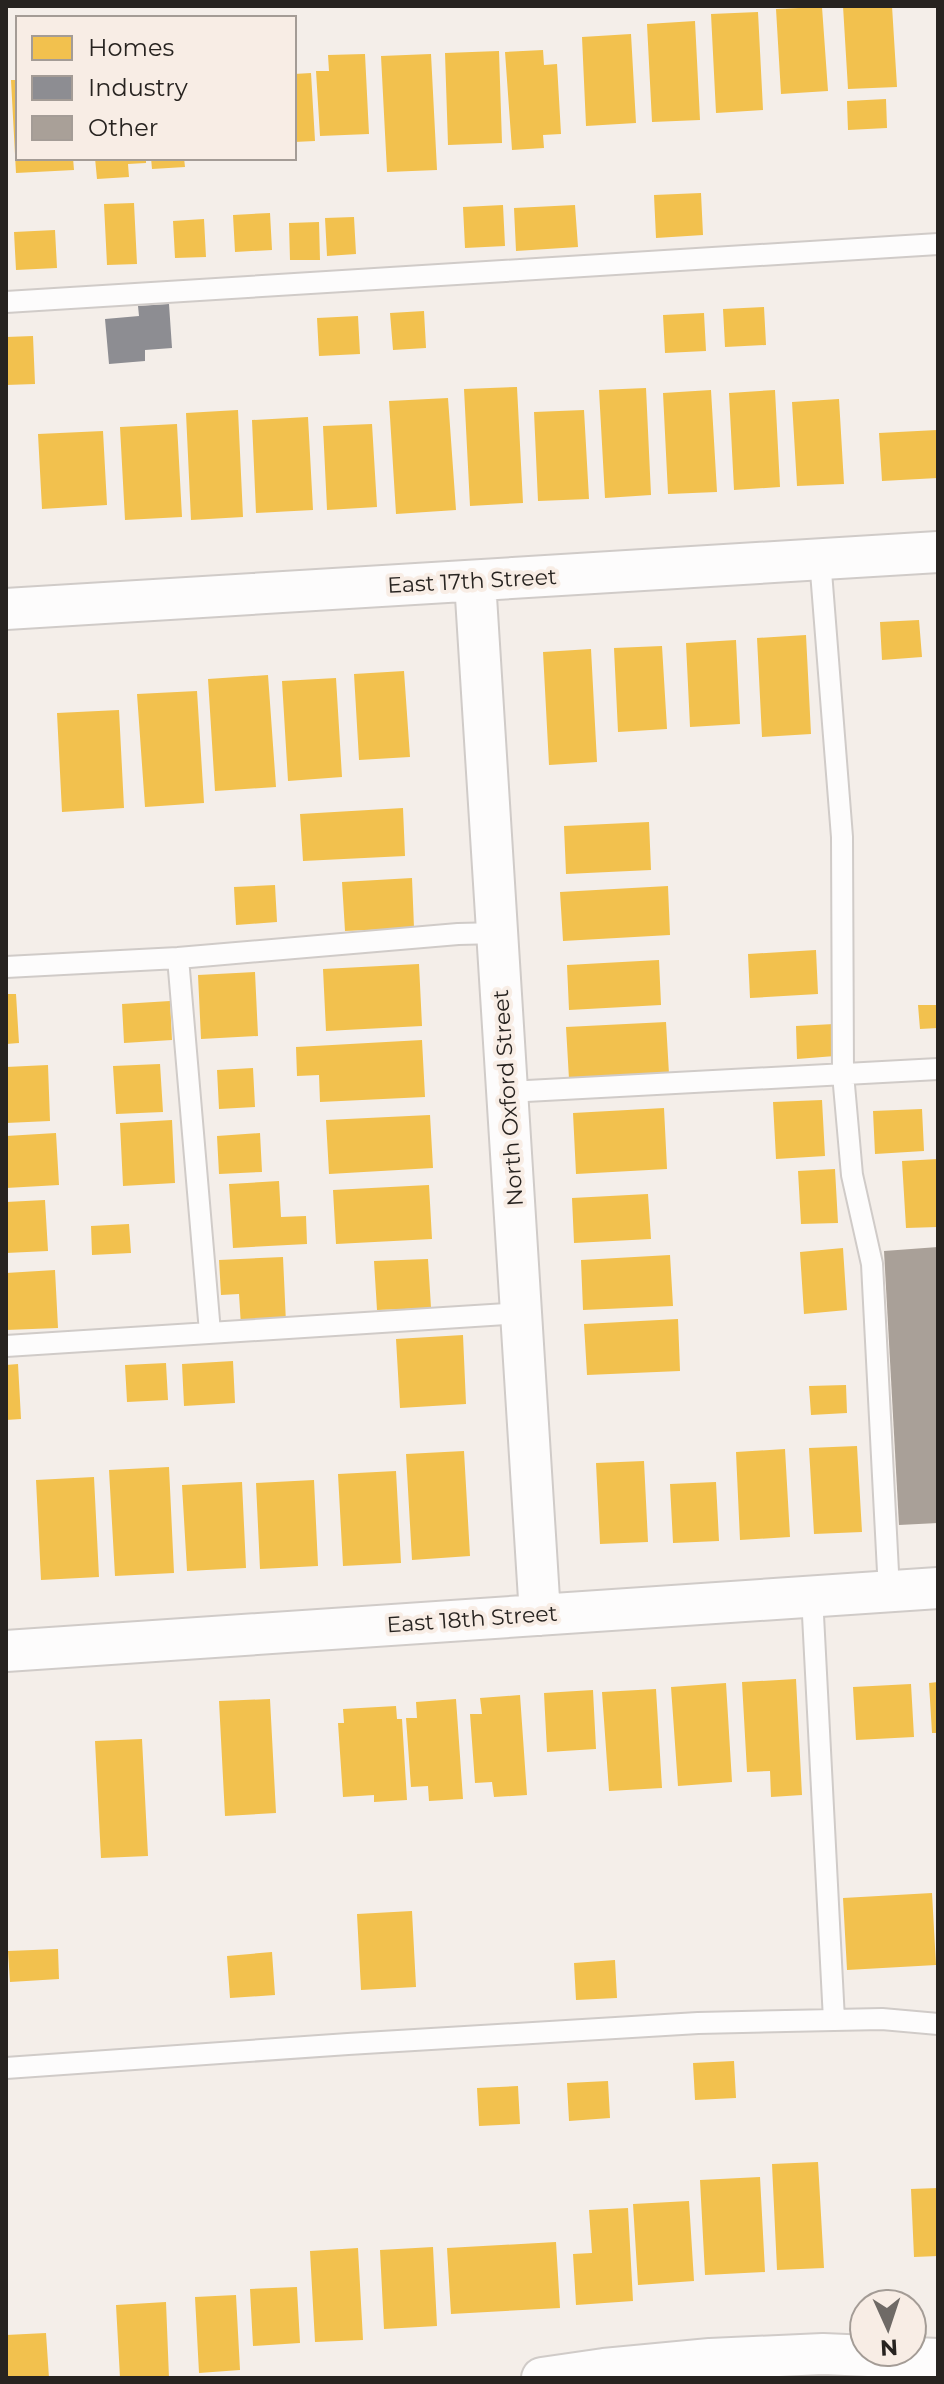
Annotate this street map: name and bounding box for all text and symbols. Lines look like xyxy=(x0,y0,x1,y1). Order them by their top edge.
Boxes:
legend xyxy=(16,16,296,160)
text: Homes xyxy=(88,33,174,62)
text: Industry xyxy=(88,73,188,102)
text: Other xyxy=(88,113,158,142)
street label: East 17th Street xyxy=(387,563,557,599)
street label: North Oxford Street xyxy=(487,989,529,1207)
street label: East 18th Street xyxy=(386,1600,558,1638)
north arrow xyxy=(848,2288,928,2368)
text: N xyxy=(879,2334,899,2361)

